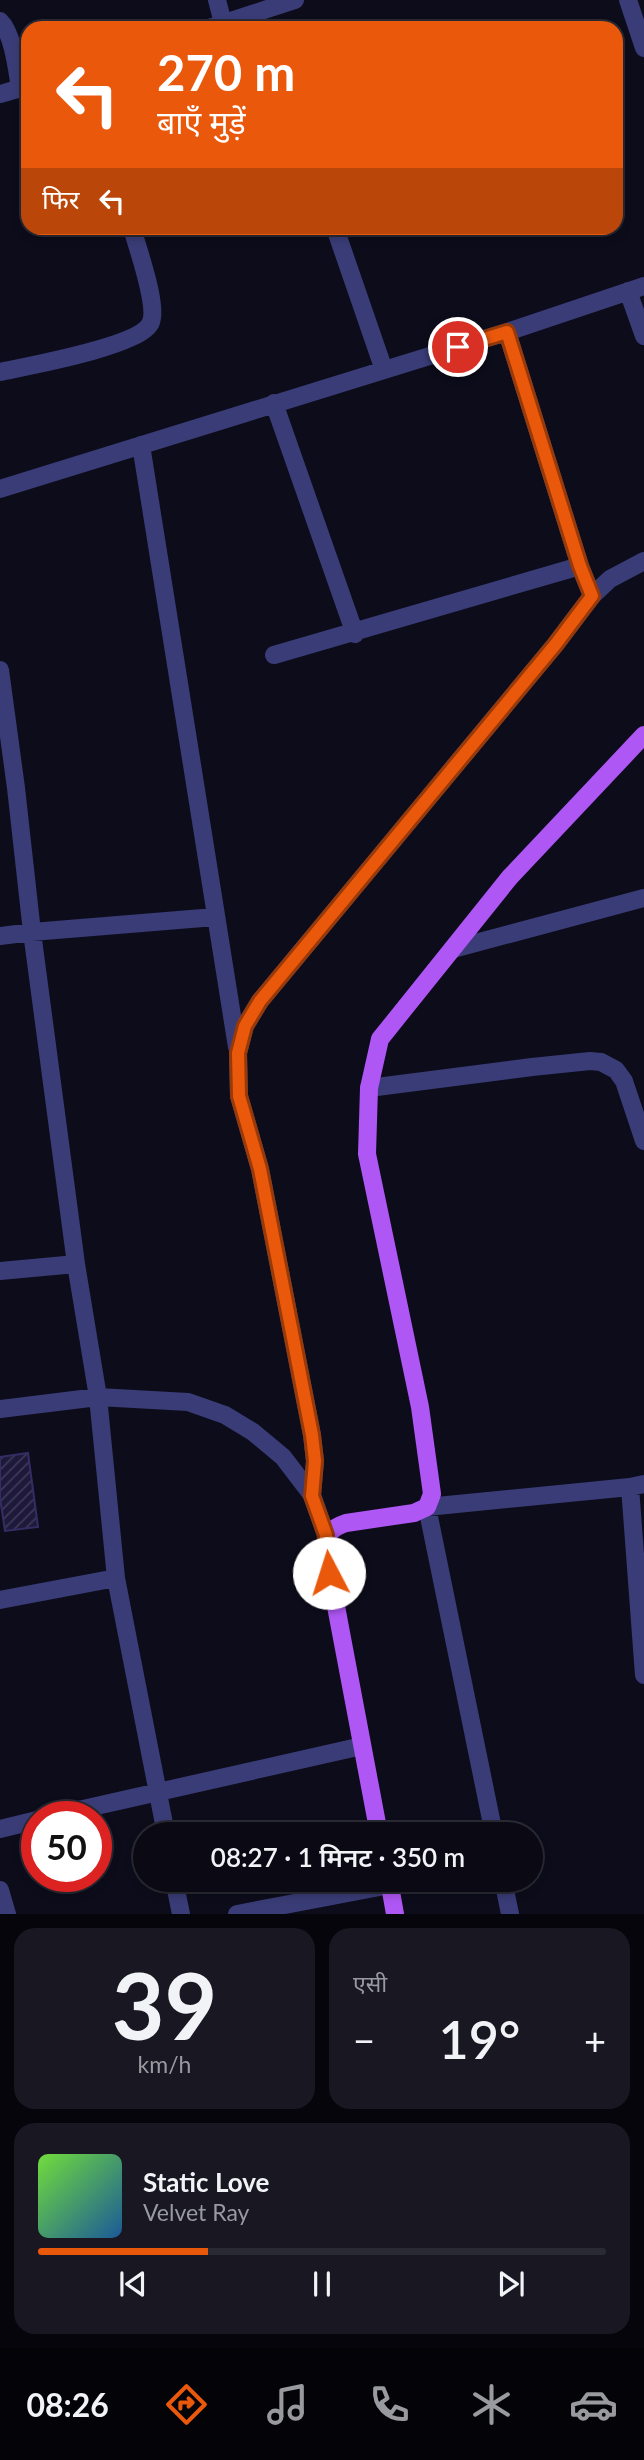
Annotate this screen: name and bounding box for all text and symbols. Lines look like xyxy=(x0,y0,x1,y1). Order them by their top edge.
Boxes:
text: 270 m xyxy=(157,43,295,101)
icon: left xyxy=(42,49,133,140)
text: बाएँ मुड़ें xyxy=(157,102,246,141)
icon: left xyxy=(93,182,131,220)
text: फिर xyxy=(42,183,79,215)
pin xyxy=(428,317,488,377)
icon: arrive xyxy=(439,328,477,366)
position arrow xyxy=(292,1536,366,1610)
speed limit sign: 50 xyxy=(21,1801,112,1892)
text: 08:27 · 1 मिनट · 350 m xyxy=(211,1841,465,1873)
text: 39 xyxy=(112,1950,217,2059)
text: एसी xyxy=(353,1969,387,1997)
text: 19° xyxy=(439,2008,520,2070)
text: − xyxy=(353,2017,375,2063)
text: + xyxy=(584,2017,606,2063)
text: km/h xyxy=(138,2050,191,2078)
text: Static Love xyxy=(143,2166,270,2198)
text: Velvet Ray xyxy=(143,2198,249,2226)
icon: previous xyxy=(114,2265,152,2303)
icon: pause xyxy=(303,2265,341,2303)
icon: next xyxy=(492,2265,530,2303)
icon: directions xyxy=(162,2380,211,2429)
icon: music xyxy=(263,2380,312,2429)
icon: phone xyxy=(365,2380,414,2429)
icon: climate xyxy=(467,2380,516,2429)
icon: car xyxy=(569,2380,618,2429)
text: 08:26 xyxy=(26,2385,109,2424)

